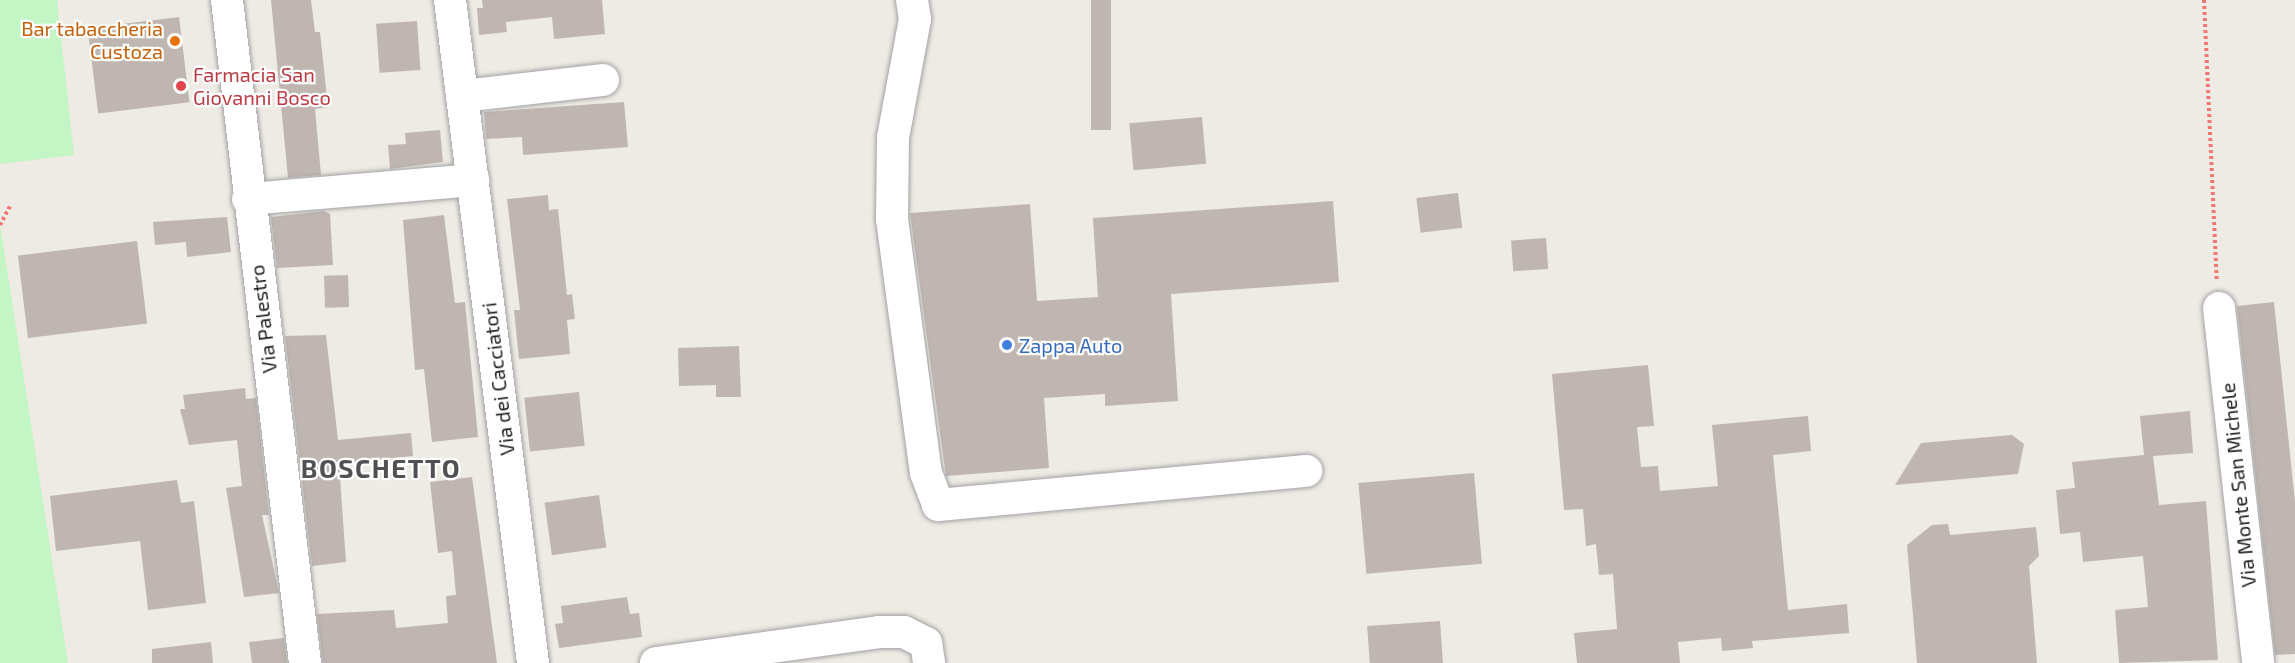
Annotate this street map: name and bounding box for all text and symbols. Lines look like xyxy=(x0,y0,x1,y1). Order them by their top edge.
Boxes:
place label: Bar tabaccheria Custoza xyxy=(20,17,163,64)
marker: Bar tabaccheria Custoza xyxy=(168,34,182,48)
place label: Farmacia San Giovanni Bosco xyxy=(193,62,331,109)
marker: Farmacia San Giovanni Bosco xyxy=(174,79,188,93)
street label: Via Palestro xyxy=(244,264,282,374)
street label: Via dei Cacciatori xyxy=(477,301,519,457)
place label: Zappa Auto xyxy=(1019,333,1123,357)
marker: Zappa Auto xyxy=(1000,338,1014,352)
street label: Via Monte San Michele xyxy=(2215,382,2261,588)
district label: BOSCHETTO xyxy=(301,452,461,484)

